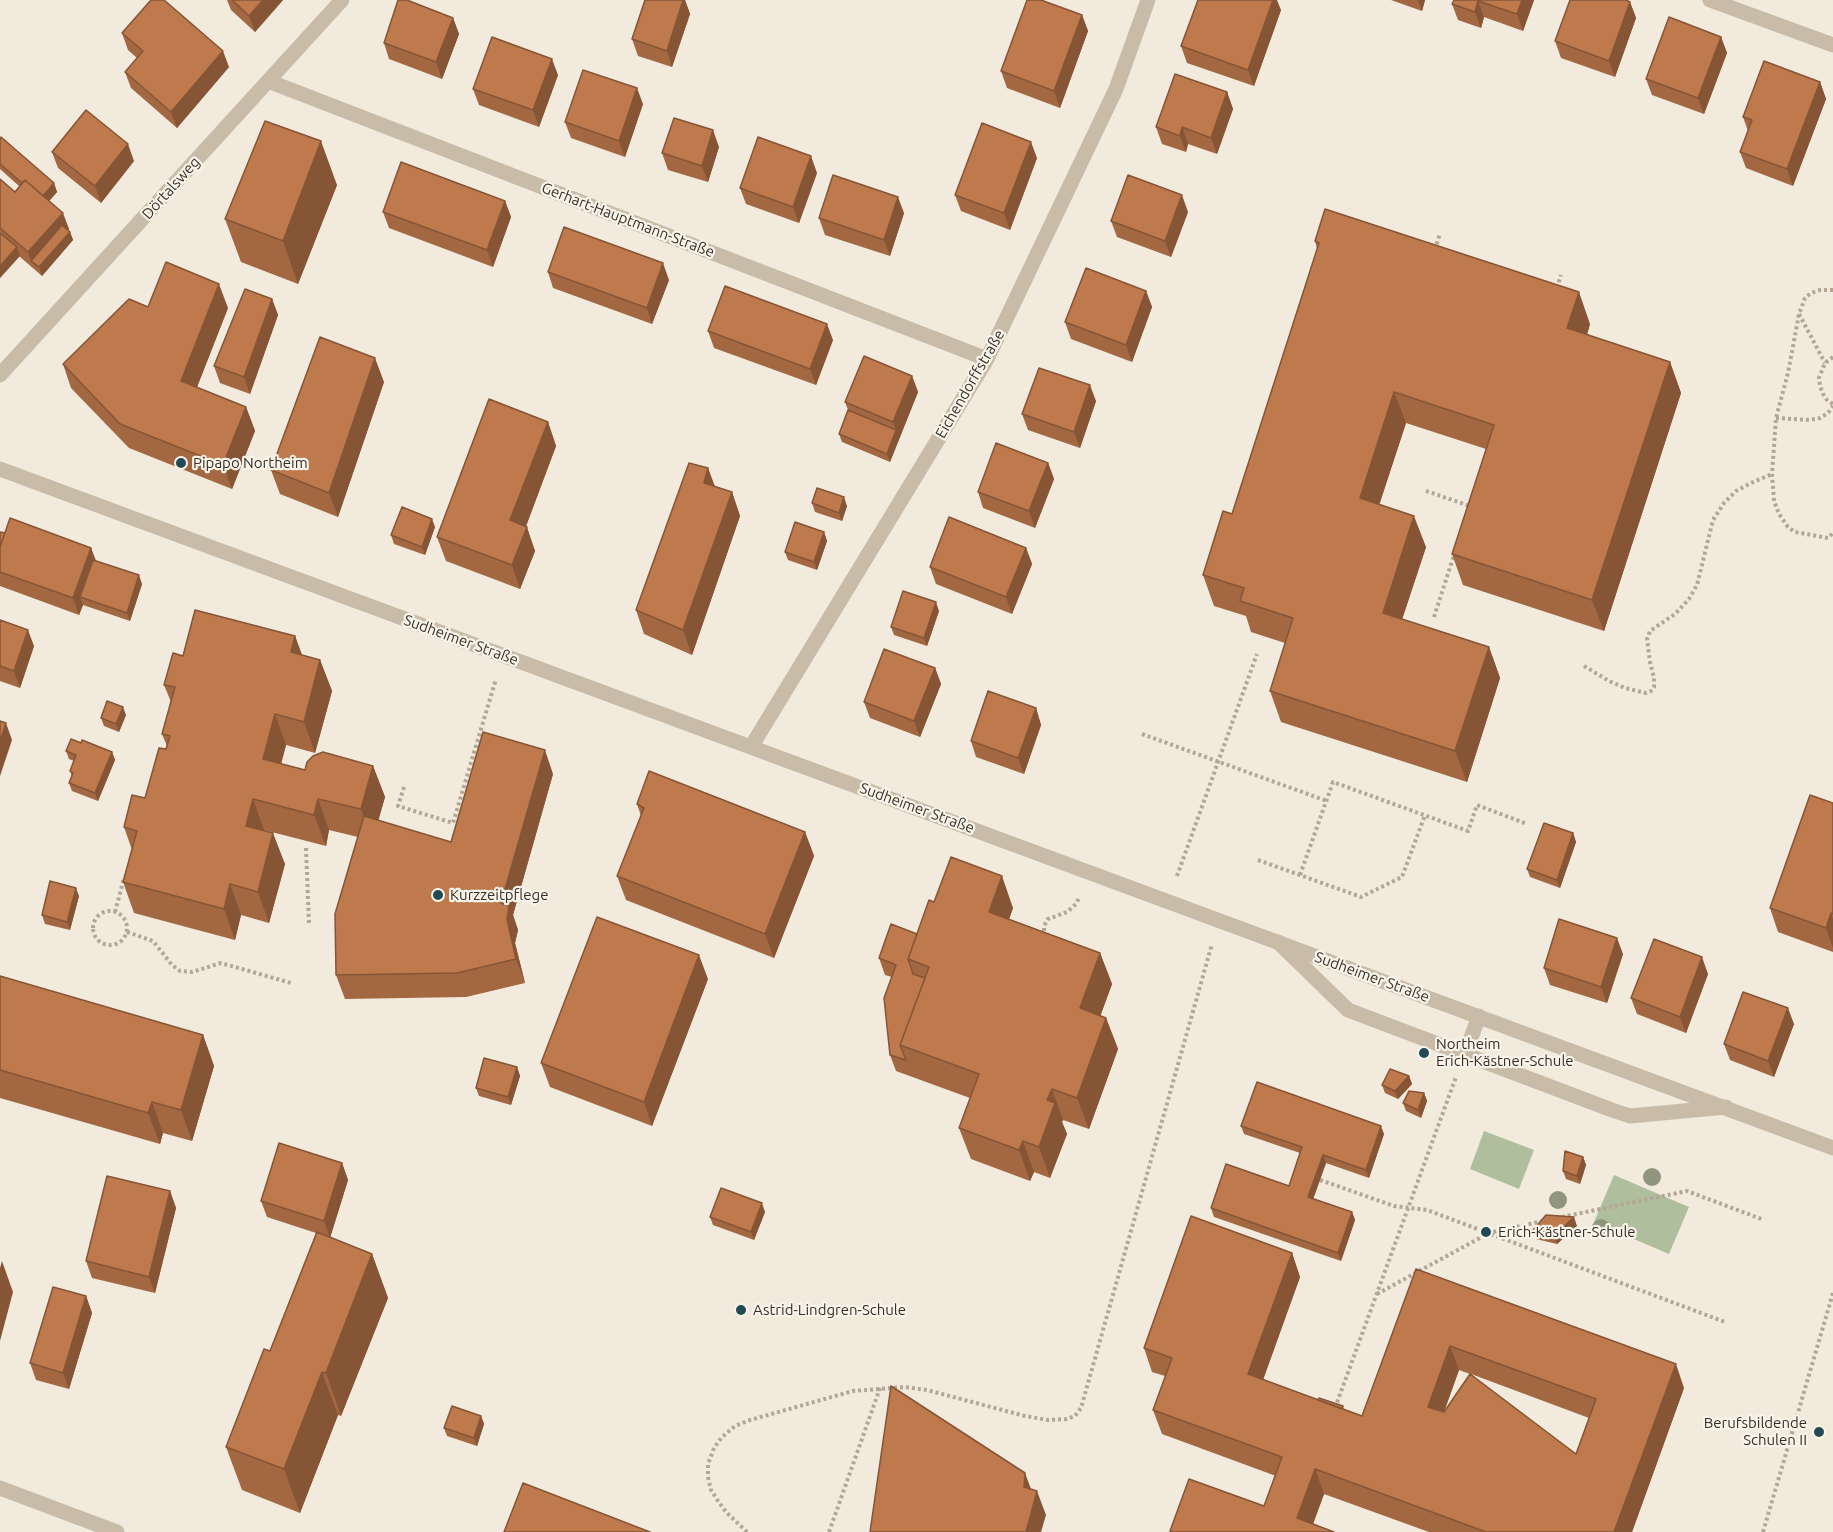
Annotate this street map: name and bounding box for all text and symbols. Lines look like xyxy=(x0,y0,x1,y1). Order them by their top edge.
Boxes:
street label: Dörtalsweg xyxy=(138,153,204,223)
street label: Gerhart-Hauptmann-Straße xyxy=(539,179,717,261)
street label: Eichendorffstraße xyxy=(932,327,1008,441)
place label: Pipapo Northeim xyxy=(193,454,308,472)
marker: Pipapo Northeim xyxy=(174,456,188,470)
street label: Sudheimer Straße xyxy=(401,611,521,669)
street label: Sudheimer Straße xyxy=(857,779,977,837)
place label: Kurzzeitpflege xyxy=(450,886,548,904)
marker: Kurzzeitpflege xyxy=(431,888,445,902)
street label: Sudheimer Straße xyxy=(1312,948,1432,1006)
place label: Northeim Erich-Kästner-Schule xyxy=(1436,1035,1574,1070)
marker: Northeim Erich-Kästner-Schule xyxy=(1417,1046,1431,1060)
place label: Erich-Kästner-Schule xyxy=(1498,1223,1636,1241)
marker: Erich-Kästner-Schule xyxy=(1479,1225,1493,1239)
place label: Astrid-Lindgren-Schule xyxy=(753,1301,906,1319)
marker: Astrid-Lindgren-Schule xyxy=(734,1303,748,1317)
place label: Berufsbildende Schulen II xyxy=(1704,1414,1807,1449)
marker: Berufsbildende Schulen II xyxy=(1812,1425,1826,1439)

